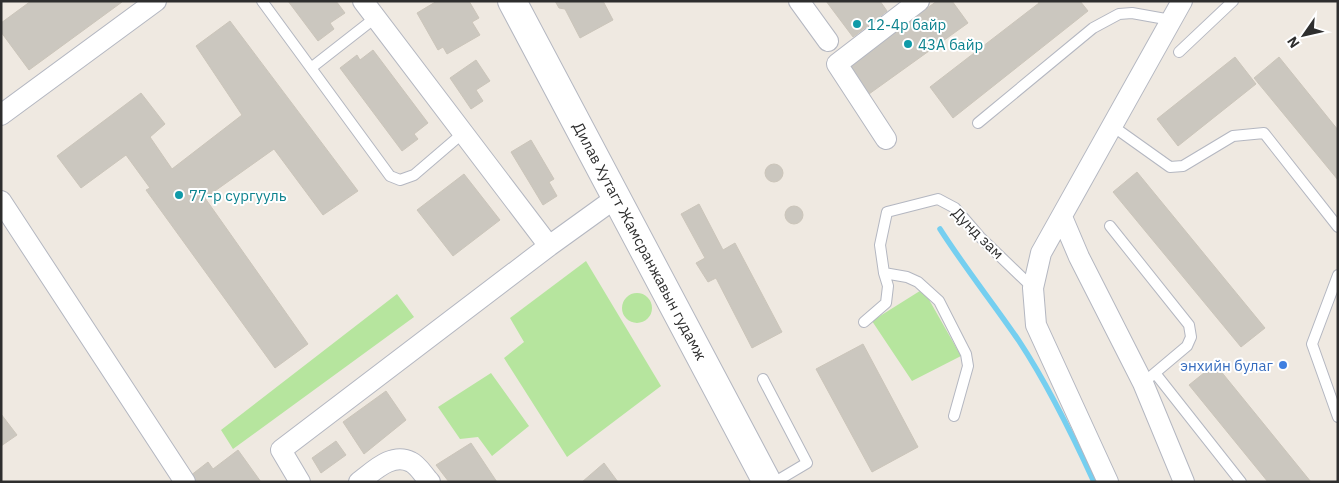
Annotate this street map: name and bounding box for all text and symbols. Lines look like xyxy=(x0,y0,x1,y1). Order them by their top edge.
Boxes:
north arrow xyxy=(1279,10,1329,60)
place label: 12-4р байр xyxy=(867,15,946,34)
marker: 12-4р байр xyxy=(851,18,863,30)
text: N xyxy=(1283,33,1304,52)
place label: 43А байр xyxy=(918,35,983,54)
marker: 43А байр xyxy=(902,38,914,50)
street label: Дилав Хутагт Жамсранжавын гудамж xyxy=(569,119,711,363)
place label: 77-р сургууль xyxy=(189,186,287,205)
marker: 77-р сургууль xyxy=(173,189,185,201)
street label: Дунд зам xyxy=(948,203,1008,263)
place label: энхийн булаг xyxy=(1180,356,1273,375)
marker: энхийн булаг xyxy=(1277,359,1289,371)

